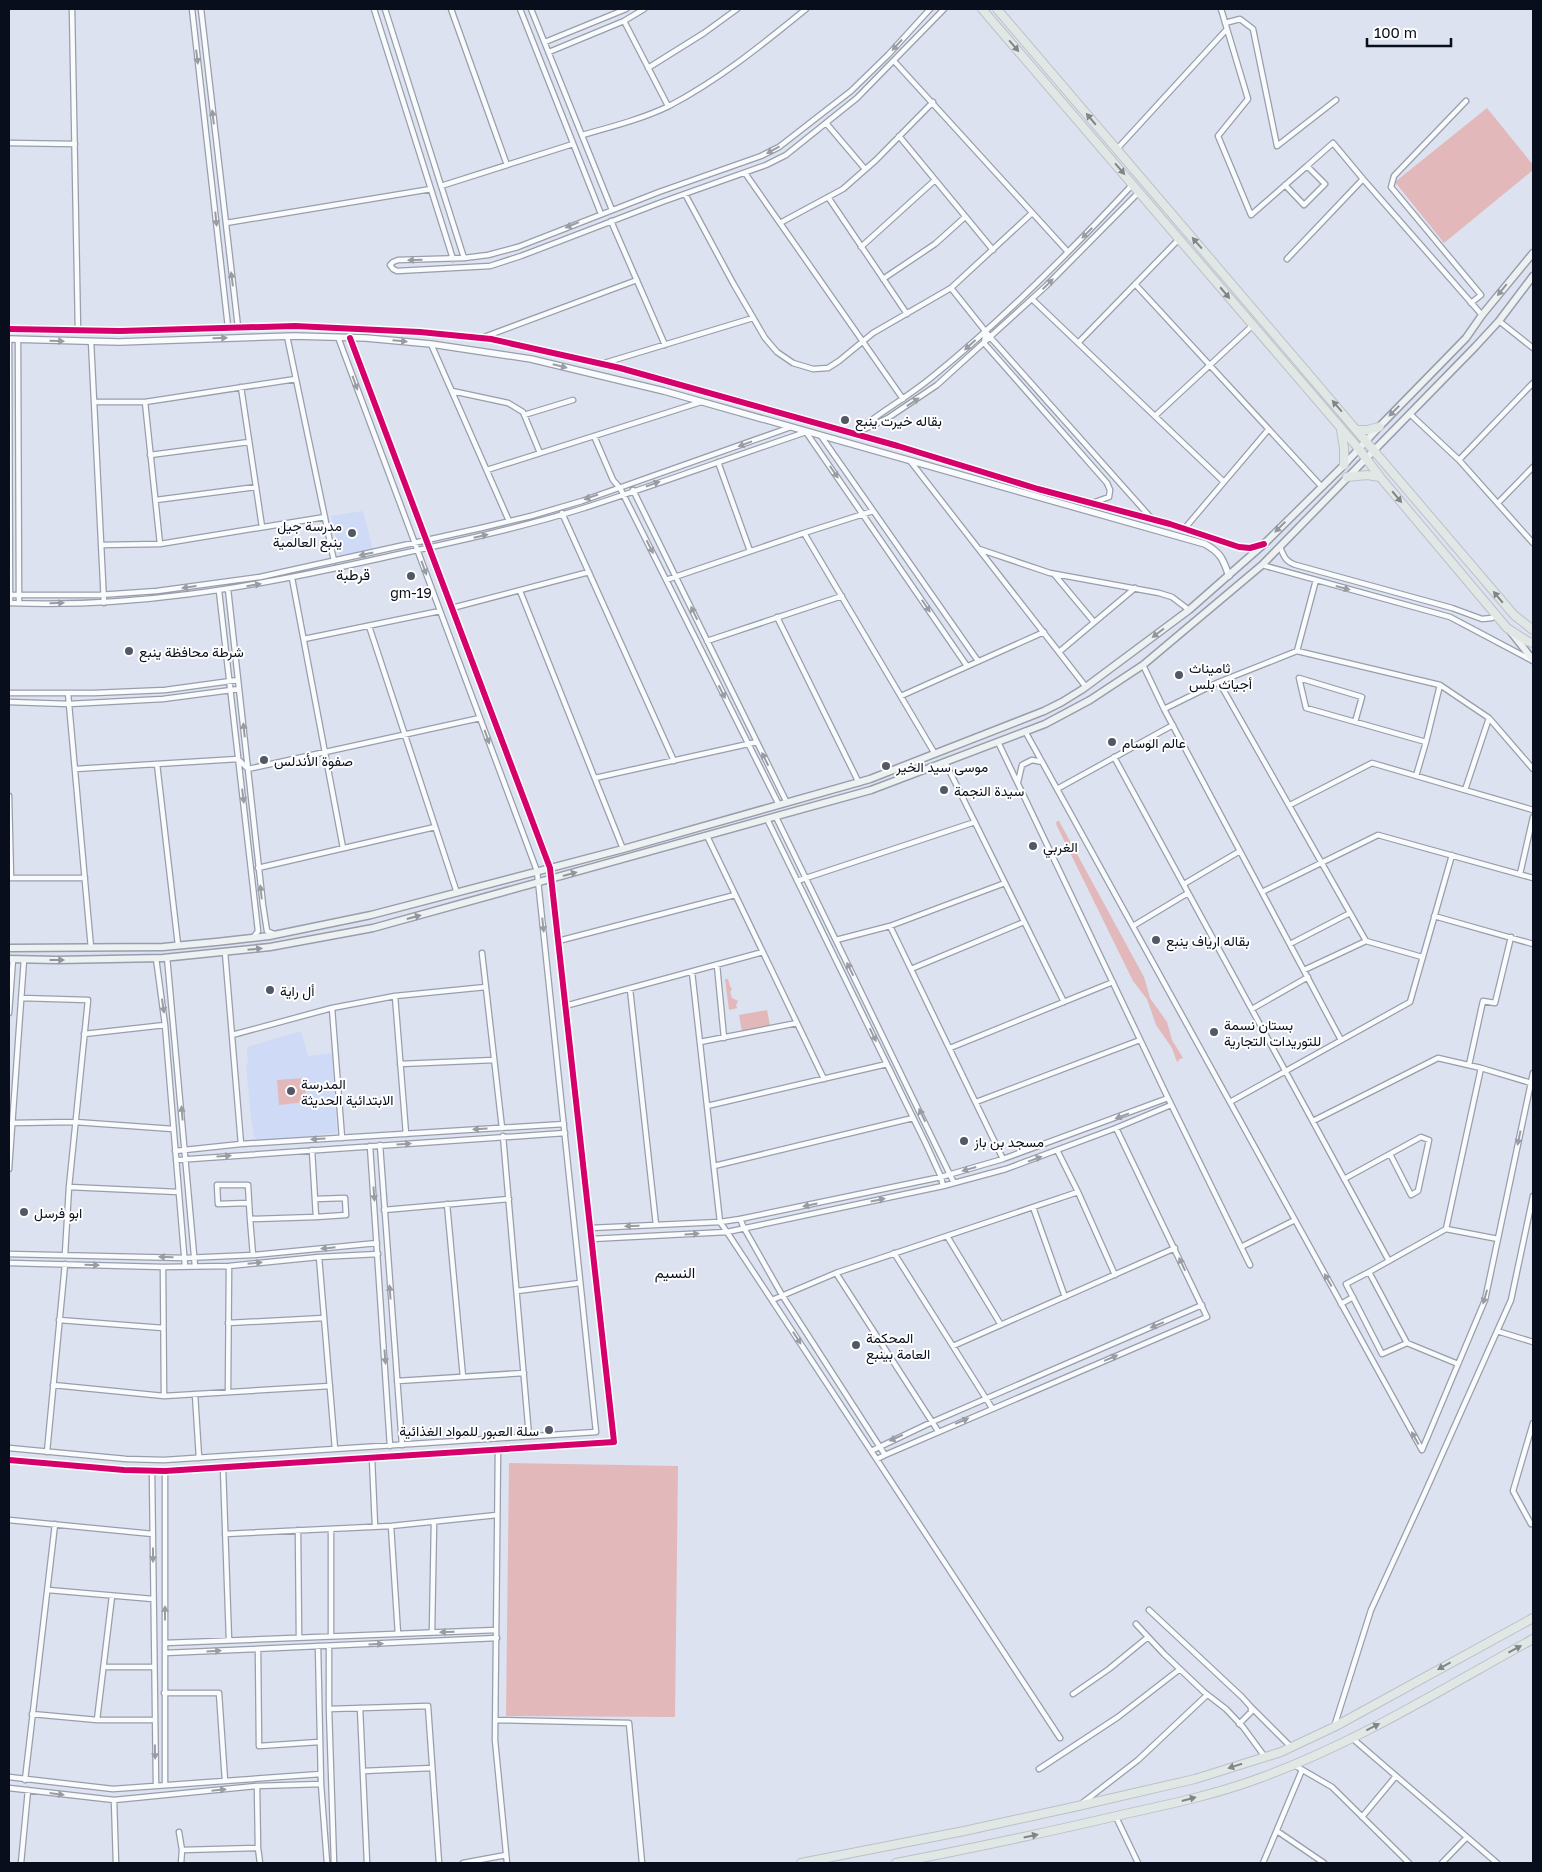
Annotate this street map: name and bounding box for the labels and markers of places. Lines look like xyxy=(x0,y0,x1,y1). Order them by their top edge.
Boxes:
place label: بقاله خيرت ينبع xyxy=(855,412,942,432)
marker: بقاله خيرت ينبع xyxy=(839,414,851,426)
place label: مدرسة جيل ينبع العالمية xyxy=(273,517,342,553)
marker: مدرسة جيل ينبع العالمية xyxy=(346,527,358,539)
marker: gm-19 xyxy=(405,570,417,582)
place label: gm-19 xyxy=(390,584,432,601)
place label: شرطة محافظة ينبع xyxy=(139,643,244,663)
marker: شرطة محافظة ينبع xyxy=(123,645,135,657)
place label: ثاميناث أجياث بلس xyxy=(1189,659,1252,693)
marker: ثاميناث أجياث بلس xyxy=(1173,669,1185,681)
place label: عالم الوسام xyxy=(1122,734,1186,752)
marker: عالم الوسام xyxy=(1106,736,1118,748)
place label: صفوة الأندلس xyxy=(274,752,353,770)
marker: صفوة الأندلس xyxy=(258,754,270,766)
place label: موسى سيد الخير xyxy=(895,758,988,776)
marker: موسى سيد الخير xyxy=(880,760,892,772)
place label: سيدة النجمة xyxy=(954,782,1024,800)
marker: سيدة النجمة xyxy=(938,784,950,796)
place label: الغربي xyxy=(1043,838,1078,859)
marker: الغربي xyxy=(1027,840,1039,852)
place label: بقاله ارياف ينبع xyxy=(1166,932,1250,952)
marker: بقاله ارياف ينبع xyxy=(1150,934,1162,946)
place label: أل راية xyxy=(280,982,314,1001)
marker: أل راية xyxy=(264,984,276,996)
place label: بستان نسمة للتوريدات التجارية xyxy=(1224,1016,1321,1050)
marker: بستان نسمة للتوريدات التجارية xyxy=(1208,1026,1220,1038)
place label: المدرسة الابتدائية الحديثة xyxy=(301,1075,393,1109)
marker: المدرسة الابتدائية الحديثة xyxy=(285,1085,297,1097)
place label: مسجد بن باز xyxy=(973,1133,1044,1151)
marker: مسجد بن باز xyxy=(958,1135,970,1147)
place label: ابو فرسل xyxy=(34,1204,82,1222)
marker: ابو فرسل xyxy=(18,1206,30,1218)
place label: المحكمة العامة بينبع xyxy=(866,1329,930,1365)
marker: المحكمة العامة بينبع xyxy=(850,1339,862,1351)
place label: سلة العبور للمواد الغذائية xyxy=(399,1422,539,1440)
marker: سلة العبور للمواد الغذائية xyxy=(543,1424,555,1436)

